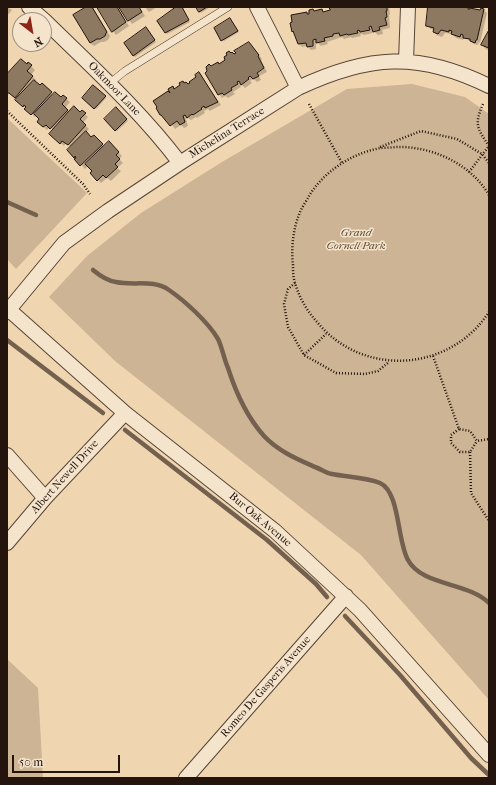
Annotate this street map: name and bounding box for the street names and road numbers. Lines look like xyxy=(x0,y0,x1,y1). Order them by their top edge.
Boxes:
street label: Oakmoor Lane xyxy=(85,59,143,119)
street label: Michelina Terrace xyxy=(187,105,267,161)
street label: Albert Newell Drive xyxy=(28,437,102,517)
street label: Bur Oak Avenue xyxy=(226,490,294,550)
street label: Romeo De Gasperis Avenue xyxy=(218,634,314,740)

